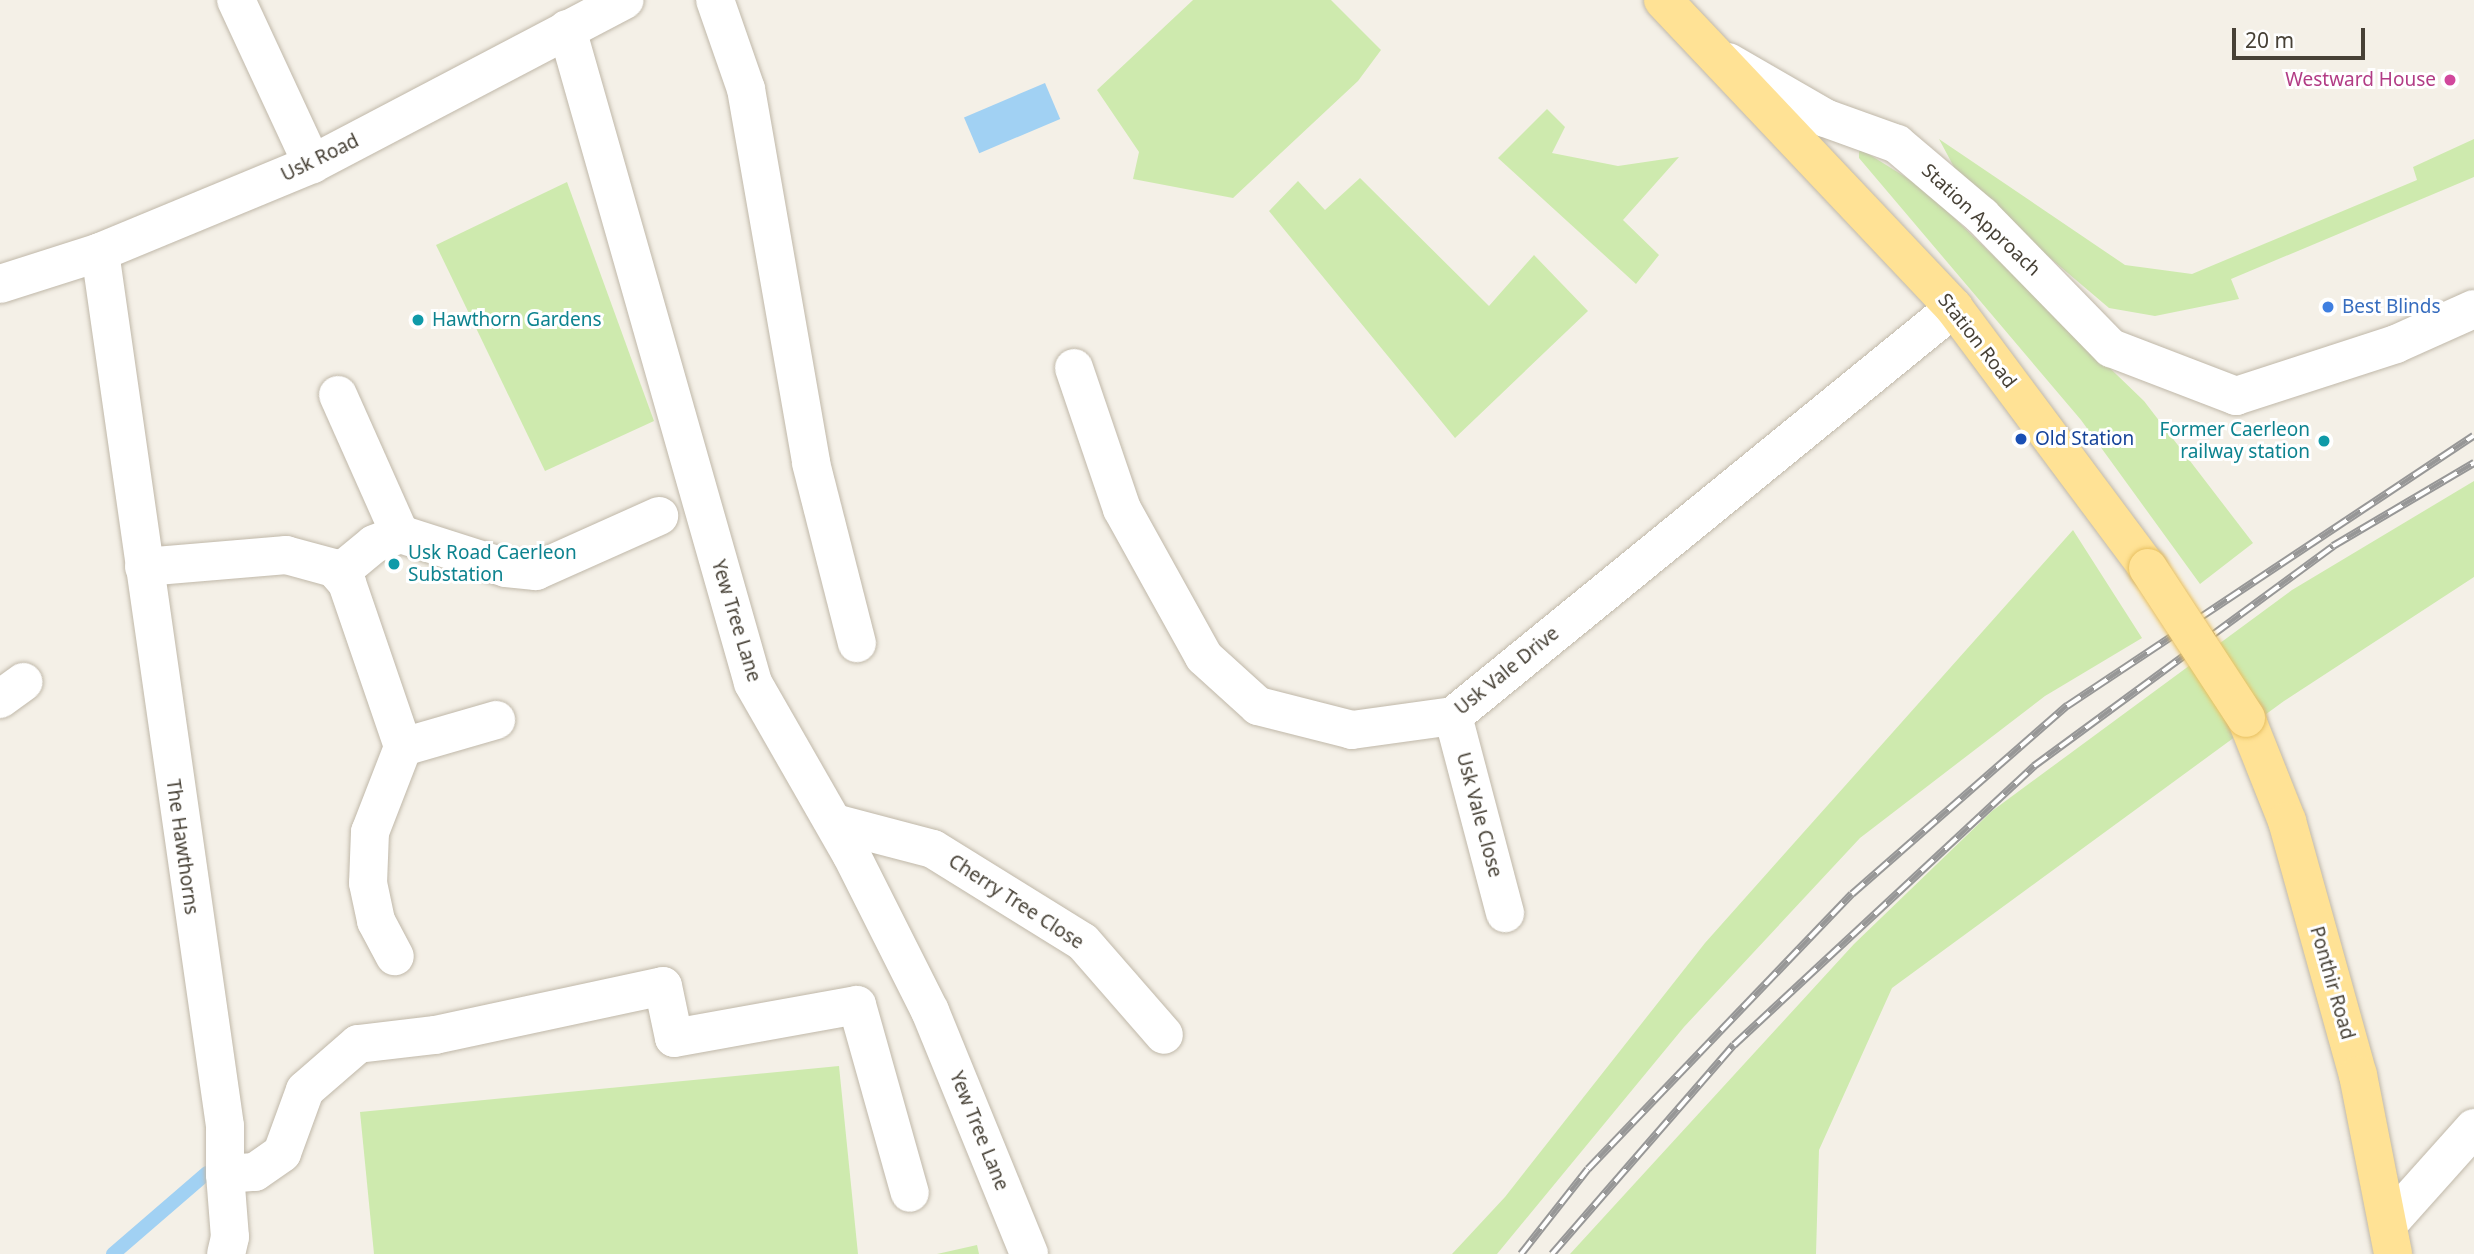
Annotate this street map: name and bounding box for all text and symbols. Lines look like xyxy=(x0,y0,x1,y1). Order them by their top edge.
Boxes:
scale bar xyxy=(2236,14,2369,58)
text: 20 m xyxy=(2245,26,2294,54)
place label: Westward House xyxy=(2285,69,2436,91)
marker: Westward House xyxy=(2442,72,2458,88)
street label: Usk Road xyxy=(277,129,363,187)
street label: Station Approach xyxy=(1917,159,2045,281)
street label: Station Road xyxy=(1933,289,2021,393)
place label: Best Blinds xyxy=(2342,296,2441,318)
marker: Best Blinds xyxy=(2320,299,2336,315)
place label: Hawthorn Gardens xyxy=(432,309,601,331)
marker: Hawthorn Gardens xyxy=(410,312,426,328)
place label: Former Caerleon railway station xyxy=(2159,419,2310,463)
place label: Old Station xyxy=(2035,428,2134,450)
marker: Old Station xyxy=(2013,431,2029,447)
marker: Former Caerleon railway station xyxy=(2316,433,2332,449)
place label: Usk Road Caerleon Substation xyxy=(408,542,577,586)
marker: Usk Road Caerleon Substation xyxy=(386,556,402,572)
street label: Yew Tree Lane xyxy=(707,557,765,685)
street label: Usk Vale Drive xyxy=(1450,622,1564,720)
street label: Usk Vale Close xyxy=(1451,750,1507,880)
street label: The Hawthorns xyxy=(161,778,203,916)
street label: Cherry Tree Close xyxy=(944,850,1088,954)
street label: Ponthir Road xyxy=(2305,924,2359,1042)
street label: Yew Tree Lane xyxy=(945,1068,1013,1194)

